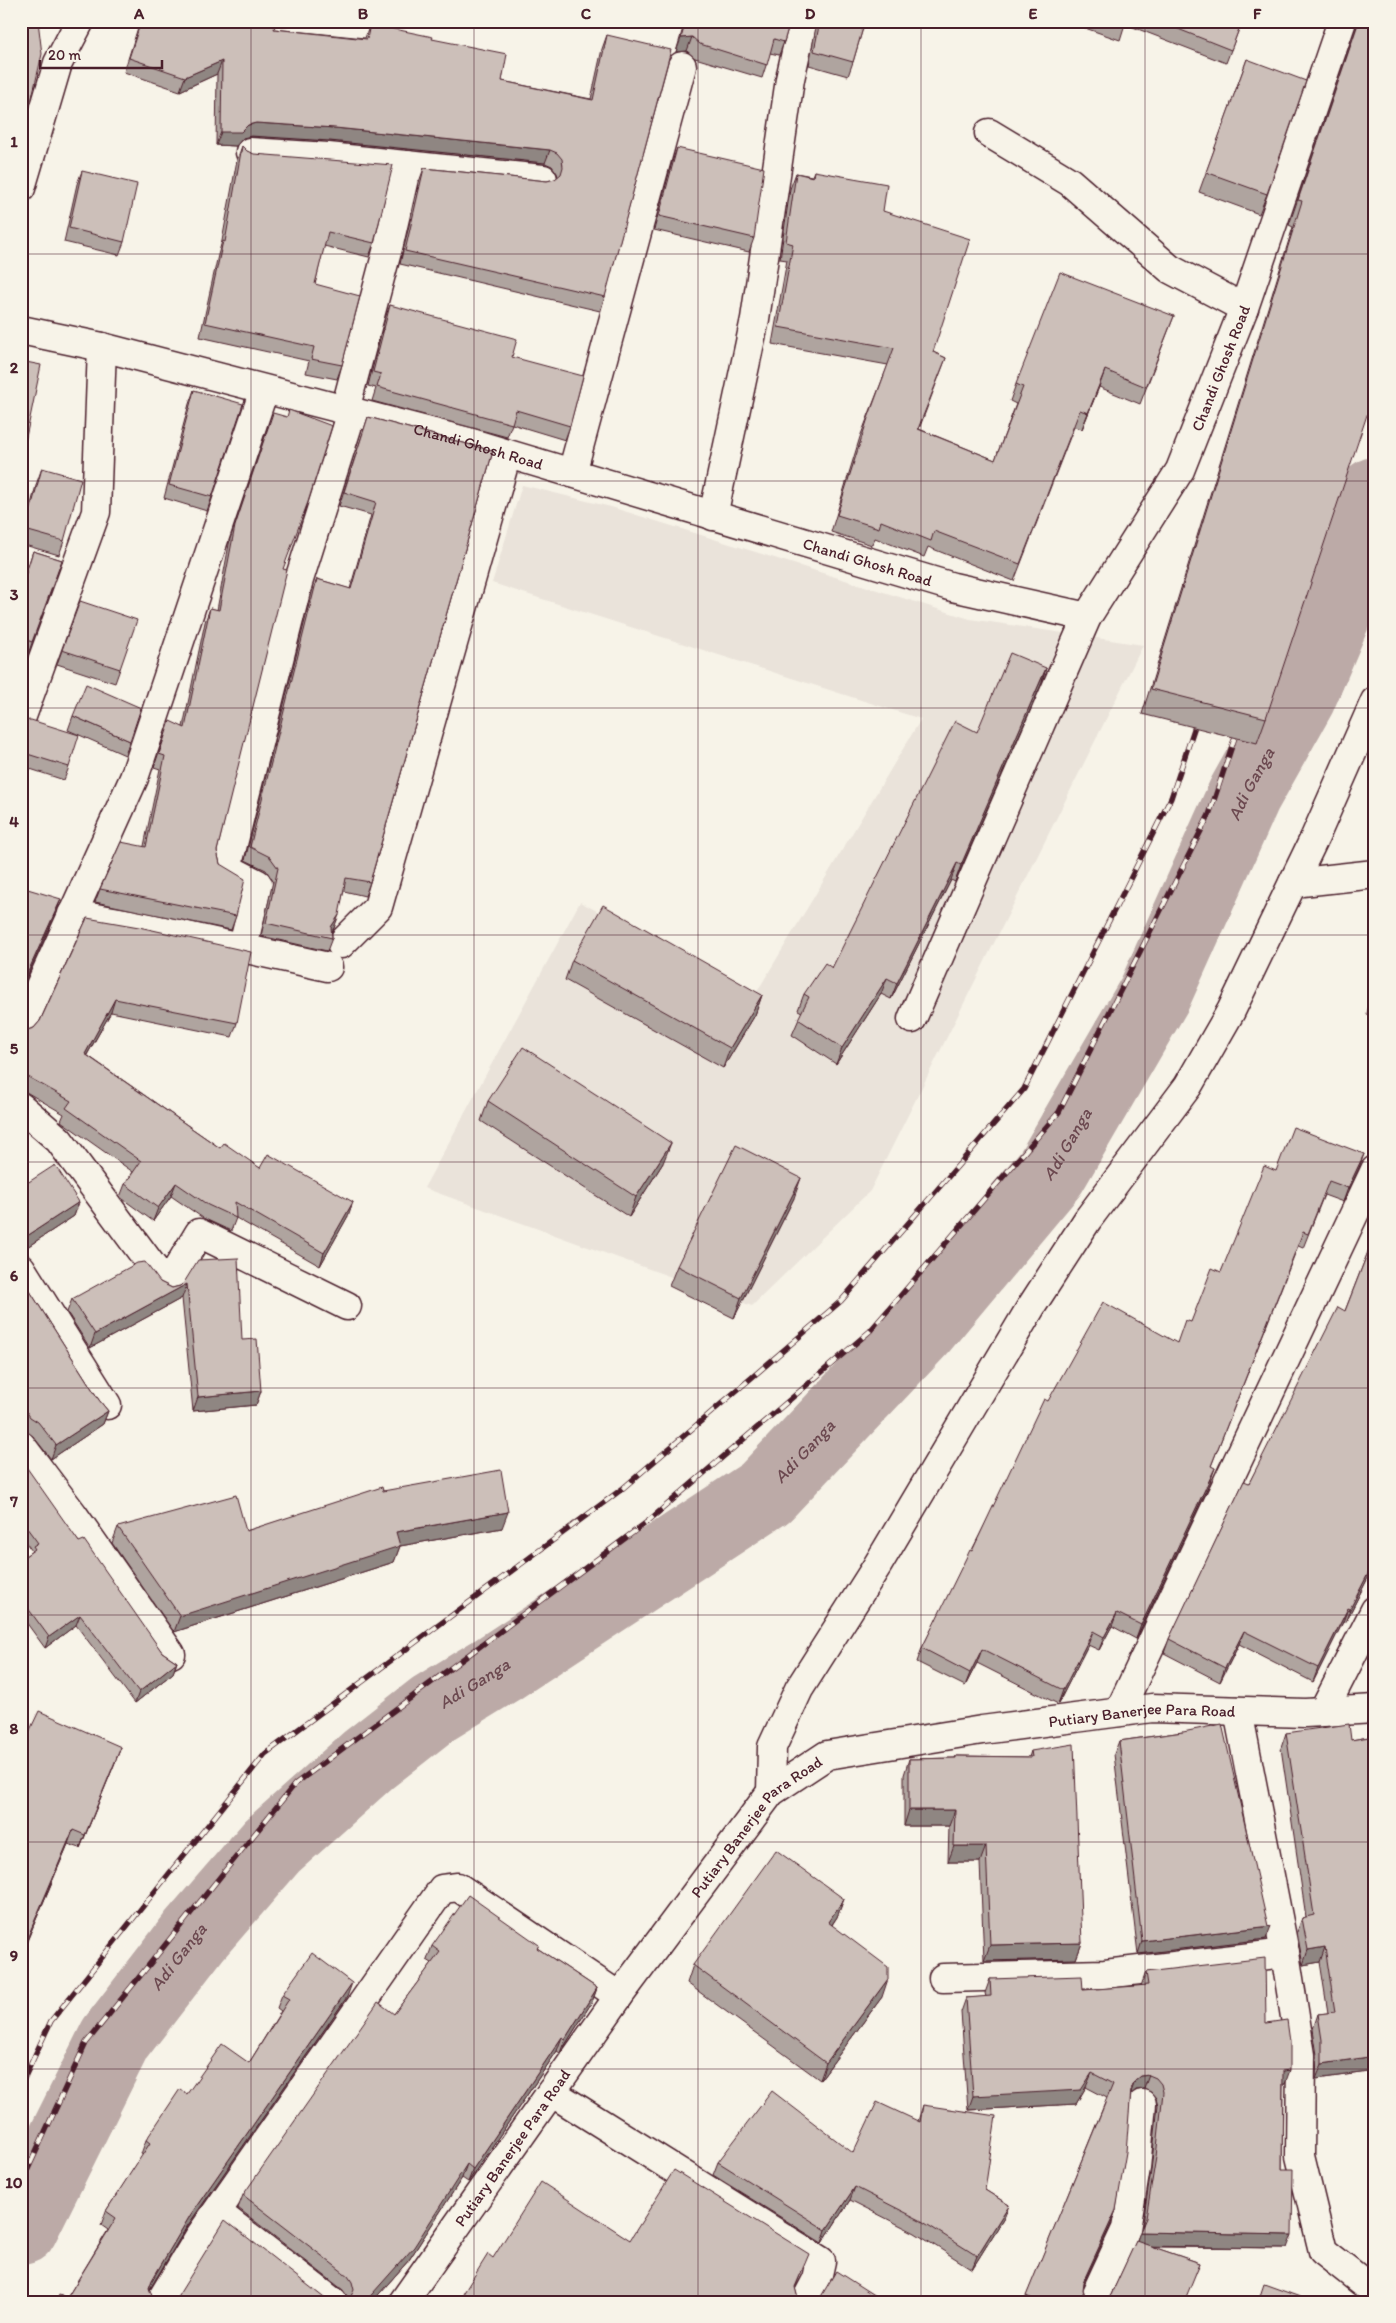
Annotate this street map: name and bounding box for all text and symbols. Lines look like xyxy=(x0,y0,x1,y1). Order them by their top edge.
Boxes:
text: A xyxy=(133,4,145,23)
text: B xyxy=(358,4,369,23)
text: C xyxy=(581,4,592,23)
text: D xyxy=(805,4,816,23)
text: E xyxy=(1029,4,1038,23)
text: F xyxy=(1253,4,1262,23)
scale bar xyxy=(40,38,162,70)
text: 20 m xyxy=(48,46,82,64)
text: 1 xyxy=(10,132,18,151)
street label: Chandi Ghosh Road xyxy=(1187,302,1254,434)
text: 2 xyxy=(10,358,19,377)
street label: Chandi Ghosh Road xyxy=(411,419,546,474)
street label: Chandi Ghosh Road xyxy=(801,534,935,590)
text: 3 xyxy=(10,585,19,604)
water label: Adi Ganga xyxy=(1223,743,1280,824)
text: 4 xyxy=(9,812,19,831)
text: 5 xyxy=(10,1039,19,1058)
water label: Adi Ganga xyxy=(1038,1104,1097,1185)
text: 6 xyxy=(10,1266,19,1285)
water label: Adi Ganga xyxy=(769,1414,840,1488)
text: 7 xyxy=(9,1492,18,1511)
water label: Adi Ganga xyxy=(435,1653,515,1714)
street label: Putiary Banerjee Para Road xyxy=(1047,1699,1236,1731)
text: 8 xyxy=(10,1719,19,1738)
street label: Putiary Banerjee Para Road xyxy=(687,1752,826,1901)
water label: Adi Ganga xyxy=(145,1918,212,1995)
text: 9 xyxy=(10,1946,18,1965)
street label: Putiary Banerjee Para Road xyxy=(450,2065,575,2230)
text: 10 xyxy=(5,2173,23,2192)

